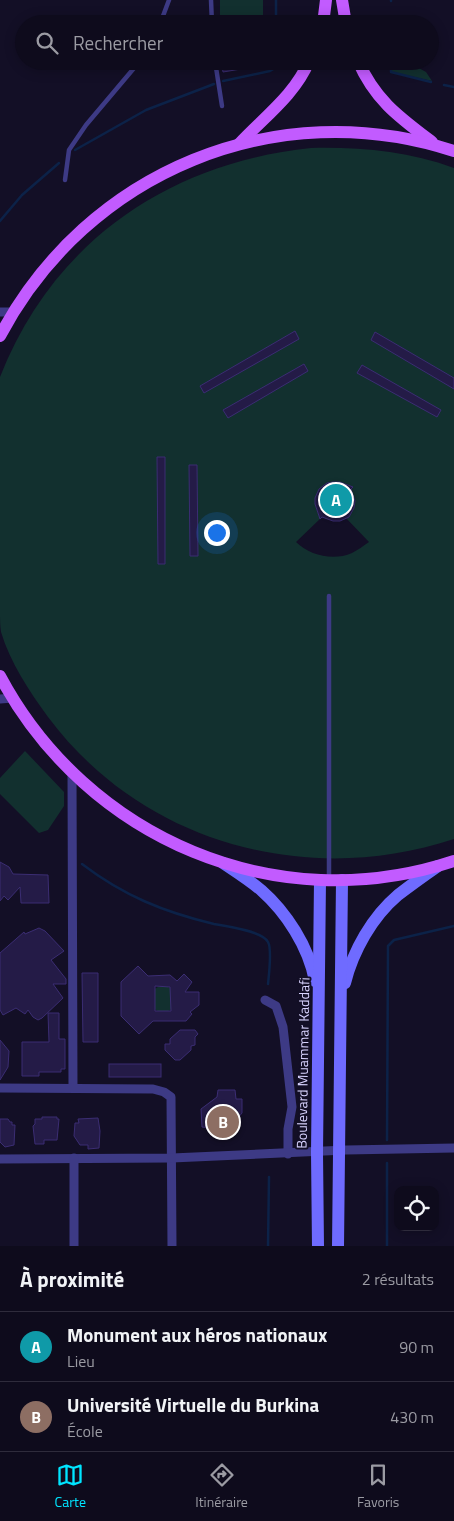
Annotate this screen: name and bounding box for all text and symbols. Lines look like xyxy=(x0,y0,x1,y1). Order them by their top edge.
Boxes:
search box xyxy=(15,15,439,70)
text: Rechercher xyxy=(73,28,163,57)
icon: search xyxy=(33,29,61,57)
pin: A xyxy=(320,481,352,519)
your location xyxy=(204,520,230,546)
street label: Boulevard Muammar Kaddafi xyxy=(291,977,314,1149)
pin: B xyxy=(207,1103,239,1141)
map controls xyxy=(394,1186,439,1231)
button: locate xyxy=(394,1186,439,1231)
text: À proximité xyxy=(20,1263,124,1295)
text: 2 résultats xyxy=(362,1267,434,1291)
text: Monument aux héros nationaux xyxy=(67,1320,327,1349)
text: A xyxy=(31,1335,41,1359)
text: 90 m xyxy=(399,1335,434,1359)
text: Lieu xyxy=(67,1349,95,1373)
text: Université Virtuelle du Burkina xyxy=(67,1390,319,1419)
text: B xyxy=(31,1405,41,1429)
text: 430 m xyxy=(390,1405,434,1429)
text: École xyxy=(67,1419,103,1443)
tab: Carte xyxy=(55,1461,86,1512)
tab: Itinéraire xyxy=(195,1461,248,1512)
tab: Favoris xyxy=(357,1461,399,1512)

